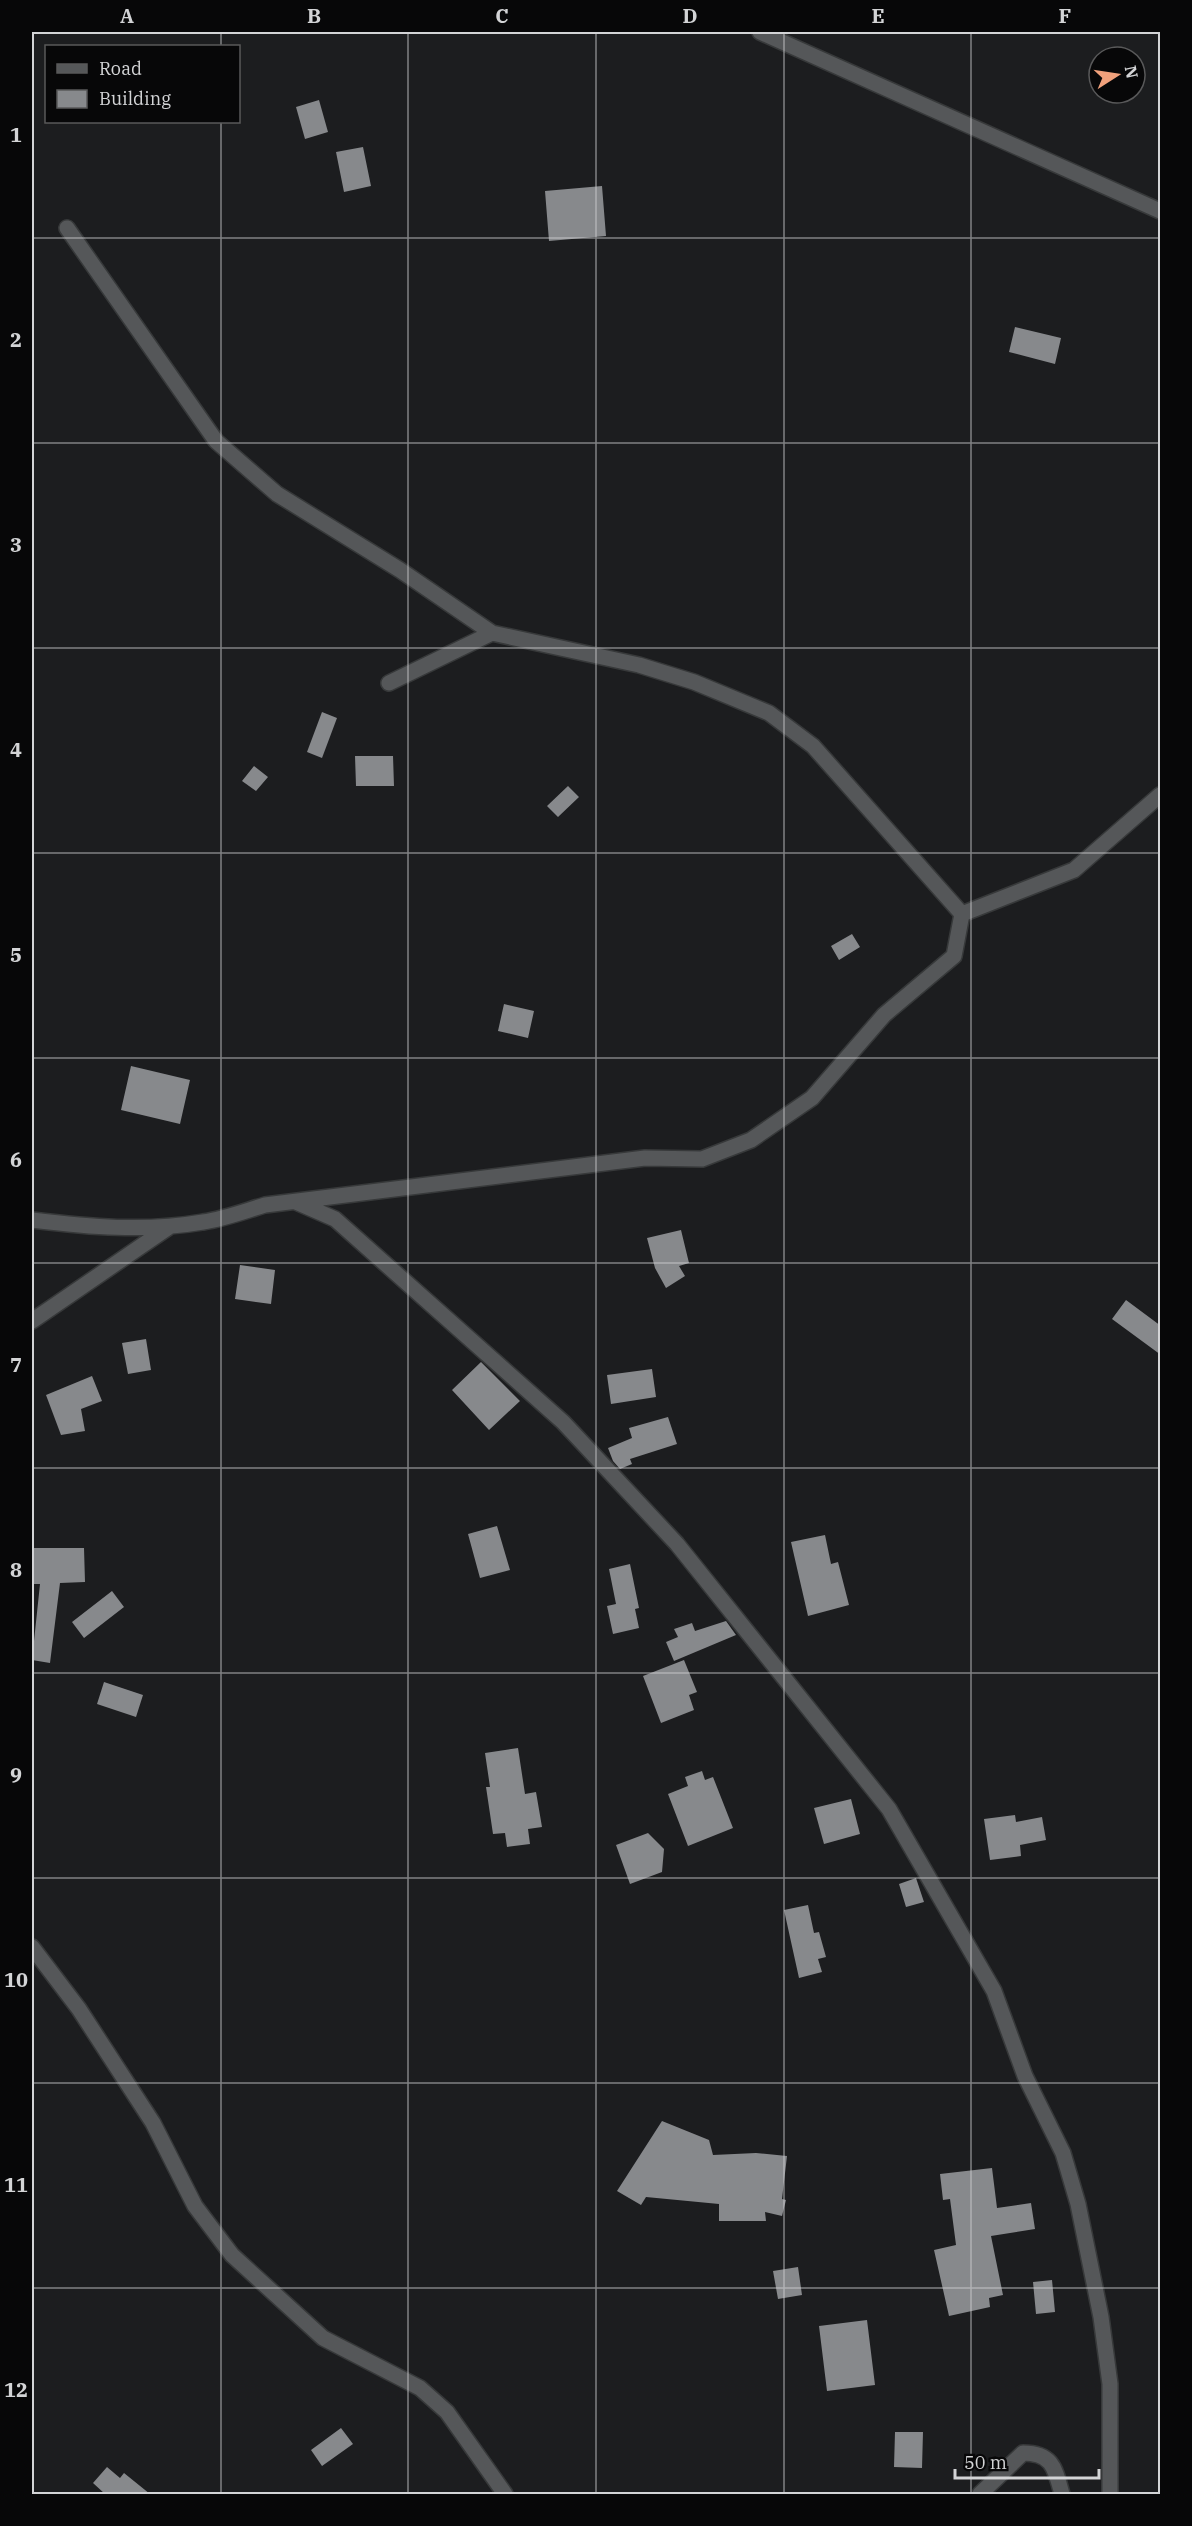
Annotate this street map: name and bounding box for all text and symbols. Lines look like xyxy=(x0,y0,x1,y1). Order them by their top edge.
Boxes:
text: A xyxy=(120,2,134,29)
text: B xyxy=(307,2,321,29)
text: C xyxy=(495,2,509,29)
text: D xyxy=(682,2,698,29)
text: E xyxy=(871,2,885,29)
text: F xyxy=(1059,2,1071,29)
legend xyxy=(45,45,240,123)
north arrow xyxy=(1087,45,1147,105)
text: Road xyxy=(99,57,142,80)
text: N xyxy=(1121,64,1143,80)
text: Building xyxy=(99,87,171,110)
text: 1 xyxy=(10,121,22,148)
text: 2 xyxy=(10,326,22,353)
text: 3 xyxy=(10,531,22,558)
text: 4 xyxy=(10,736,22,763)
text: 5 xyxy=(10,941,22,968)
text: 6 xyxy=(10,1146,22,1173)
text: 7 xyxy=(10,1351,22,1378)
text: 8 xyxy=(10,1556,22,1583)
text: 9 xyxy=(10,1761,22,1788)
text: 10 xyxy=(4,1966,28,1993)
text: 11 xyxy=(4,2171,28,2198)
text: 12 xyxy=(4,2376,28,2403)
scale bar xyxy=(955,2442,1099,2480)
text: 50 m xyxy=(964,2451,1007,2474)

